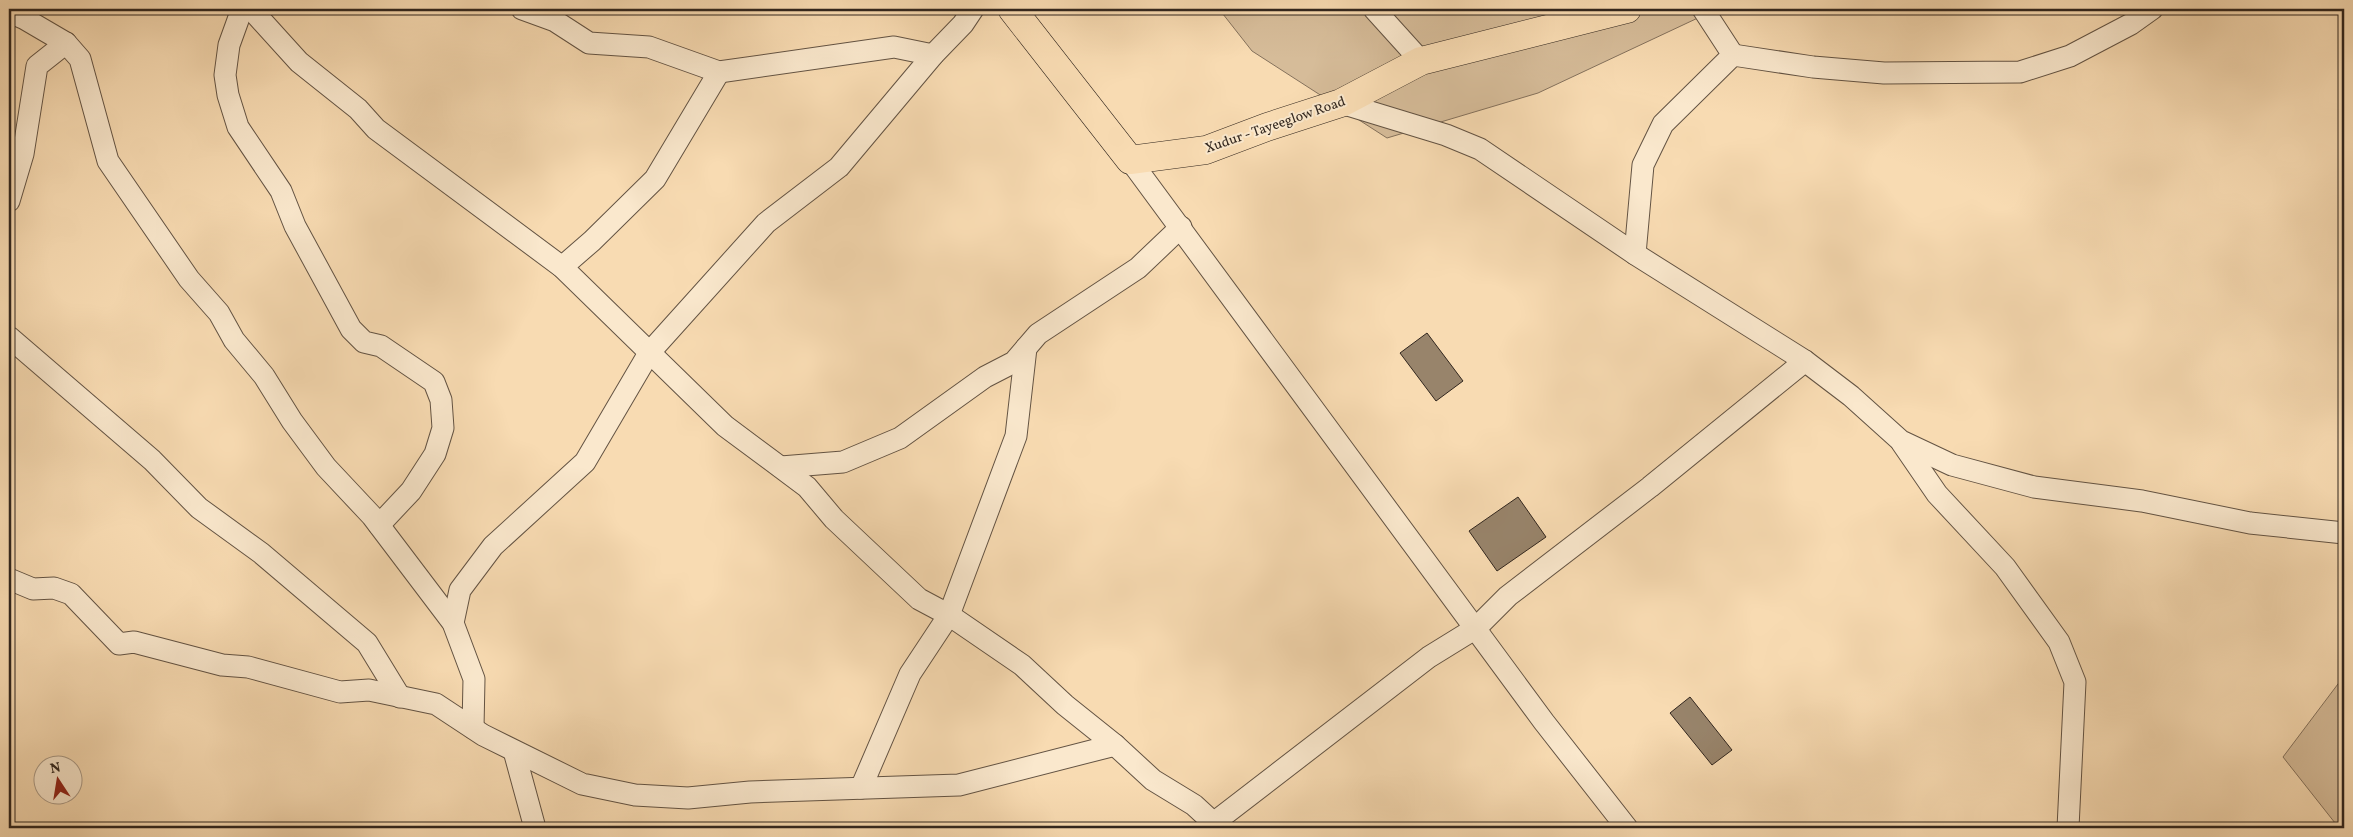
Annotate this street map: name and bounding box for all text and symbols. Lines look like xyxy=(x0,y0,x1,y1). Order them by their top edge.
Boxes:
street label: Xudur - Tayeeglow Road xyxy=(1203,92,1348,158)
north arrow xyxy=(32,754,82,804)
text: N xyxy=(49,758,63,779)

